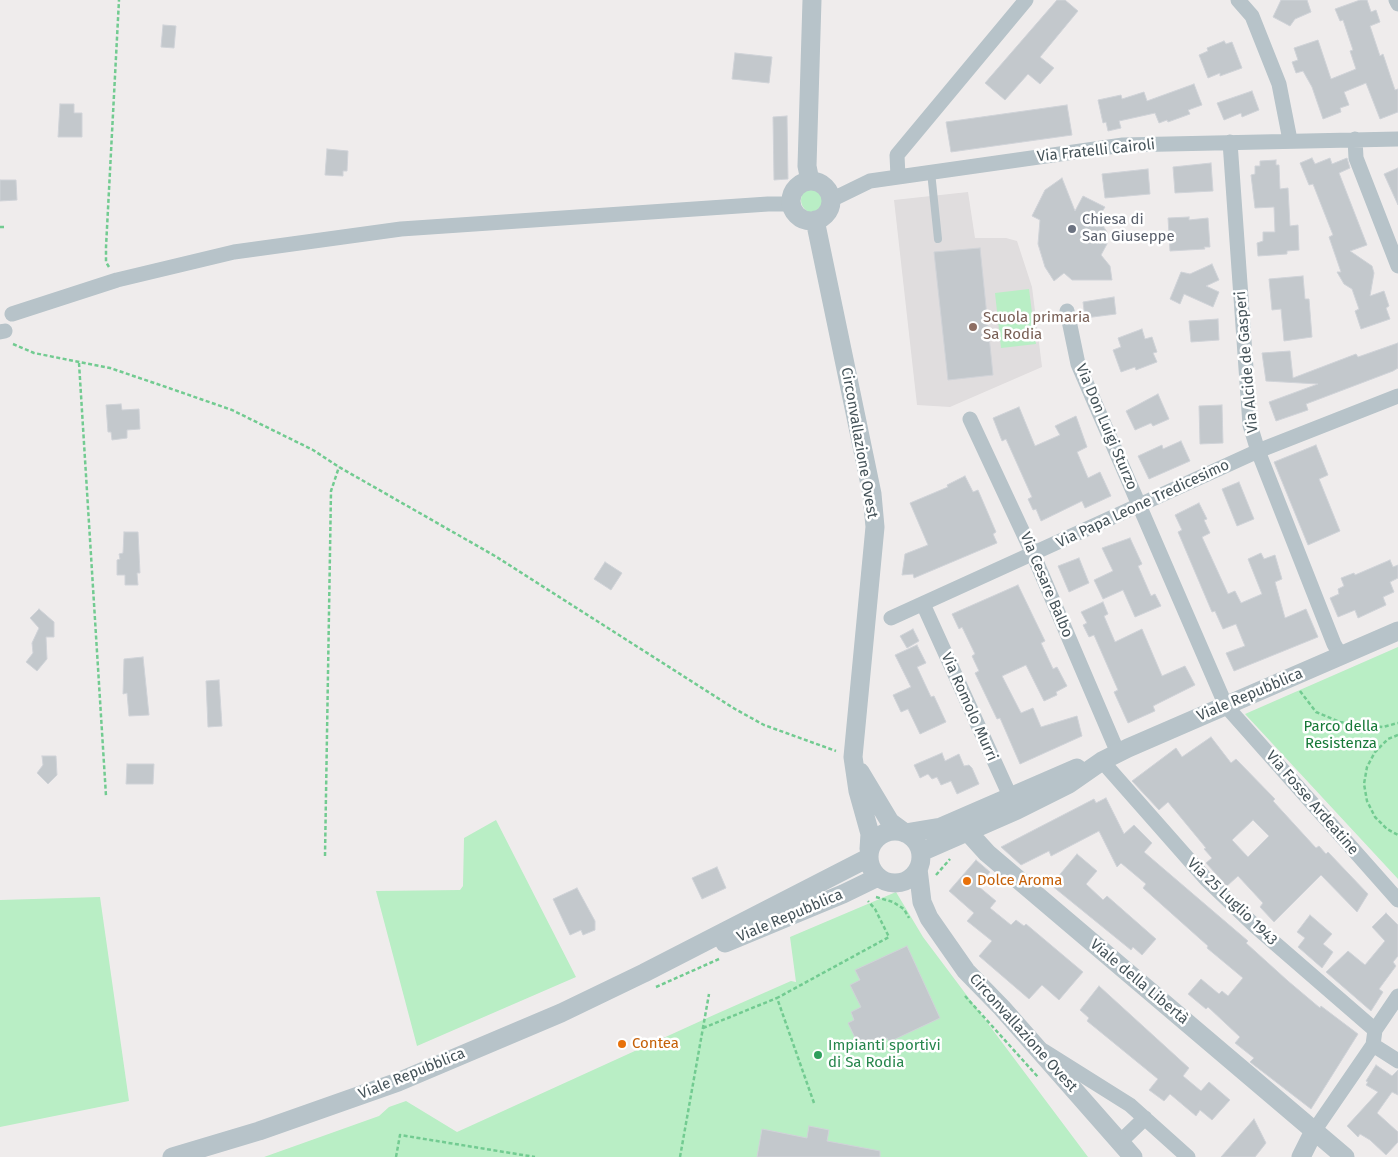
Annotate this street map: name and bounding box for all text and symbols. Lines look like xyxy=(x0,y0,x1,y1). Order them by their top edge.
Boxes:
street label: Via Fratelli Cairoli xyxy=(1036,136,1156,166)
place label: Chiesa di San Giuseppe xyxy=(1082,211,1175,246)
marker: Chiesa di San Giuseppe xyxy=(1066,223,1078,235)
street label: Via Alcide de Gasperi xyxy=(1232,290,1262,434)
place label: Scuola primaria Sa Rodia xyxy=(983,309,1090,344)
marker: Scuola primaria Sa Rodia xyxy=(967,321,979,333)
street label: Via Don Luigi Sturzo xyxy=(1071,361,1141,493)
street label: Circonvallazione Ovest xyxy=(837,366,881,520)
street label: Via Papa Leone Tredicesimo xyxy=(1054,456,1232,552)
street label: Via Cesare Balbo xyxy=(1016,530,1076,640)
street label: Via Romolo Murri xyxy=(937,650,1001,764)
street label: Viale Repubblica xyxy=(1194,665,1306,725)
park label: Parco della Resistenza xyxy=(1303,718,1379,753)
street label: Via Fosse Ardeatine xyxy=(1262,747,1362,859)
street label: Via 25 Luglio 1943 xyxy=(1183,854,1281,950)
place label: Dolce Aroma xyxy=(977,872,1062,890)
marker: Dolce Aroma xyxy=(961,875,973,887)
street label: Viale Repubblica xyxy=(734,886,846,946)
street label: Viale della Libertà xyxy=(1086,936,1192,1028)
street label: Circonvallazione Ovest xyxy=(965,970,1081,1096)
place label: Contea xyxy=(632,1035,679,1053)
place label: Impianti sportivi di Sa Rodia xyxy=(828,1037,941,1072)
marker: Contea xyxy=(616,1038,628,1050)
street label: Viale Repubblica xyxy=(356,1044,468,1104)
marker: Impianti sportivi di Sa Rodia xyxy=(812,1049,824,1061)

